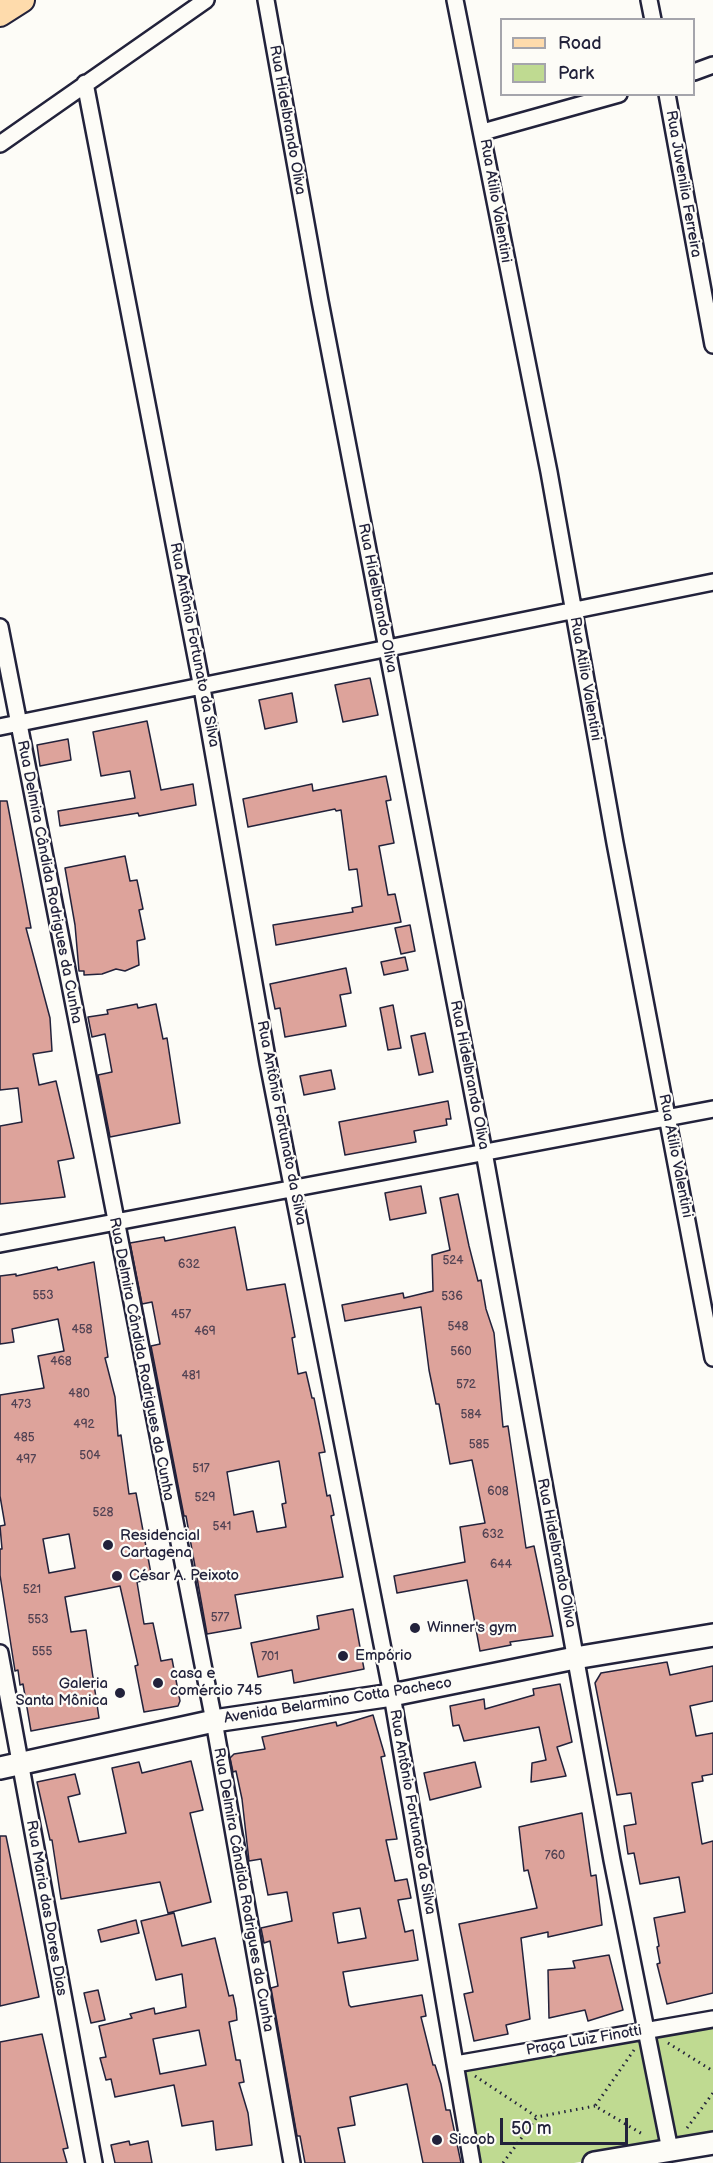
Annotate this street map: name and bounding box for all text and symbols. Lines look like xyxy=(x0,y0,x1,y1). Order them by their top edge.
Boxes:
legend xyxy=(500,18,695,96)
text: Road xyxy=(558,33,602,54)
street label: Rua Hidelbrando Oliva xyxy=(265,44,309,196)
text: Park xyxy=(558,63,594,84)
street label: Rua Juvenilia Ferreira xyxy=(661,109,705,259)
street label: Rua Atilio Valentini xyxy=(475,138,515,264)
street label: Rua Hidelbrando Oliva xyxy=(354,522,400,674)
street label: Rua Antônio Fortunato da Silva xyxy=(165,541,223,749)
street label: Rua Atilio Valentini xyxy=(565,616,605,742)
street label: Rua Delmira Cândida Rodrigues da Cunha xyxy=(13,739,85,1025)
street label: Rua Hidelbrando Oliva xyxy=(446,999,492,1151)
street label: Rua Antônio Fortunato da Silva xyxy=(252,1019,310,1227)
street label: Rua Atilio Valentini xyxy=(654,1093,696,1219)
street label: Rua Delmira Cândida Rodrigues da Cunha xyxy=(105,1216,177,1502)
house number: 524 xyxy=(442,1254,464,1268)
house number: 632 xyxy=(178,1258,200,1272)
house number: 553 xyxy=(32,1289,54,1303)
house number: 536 xyxy=(441,1290,463,1304)
house number: 457 xyxy=(171,1308,191,1322)
house number: 548 xyxy=(447,1320,469,1334)
house number: 458 xyxy=(71,1323,93,1337)
house number: 469 xyxy=(194,1325,216,1339)
house number: 560 xyxy=(450,1345,472,1359)
house number: 468 xyxy=(50,1355,72,1369)
house number: 481 xyxy=(182,1369,200,1383)
house number: 572 xyxy=(456,1378,476,1392)
house number: 480 xyxy=(68,1387,90,1401)
house number: 473 xyxy=(11,1398,31,1412)
house number: 584 xyxy=(460,1408,482,1422)
house number: 492 xyxy=(73,1418,95,1432)
house number: 485 xyxy=(13,1431,35,1445)
house number: 585 xyxy=(469,1438,489,1452)
house number: 504 xyxy=(79,1449,101,1463)
house number: 497 xyxy=(16,1453,36,1467)
house number: 517 xyxy=(192,1462,210,1476)
street label: Rua Hidelbrando Oliva xyxy=(533,1477,579,1629)
house number: 608 xyxy=(487,1485,509,1499)
house number: 529 xyxy=(195,1491,215,1505)
house number: 528 xyxy=(93,1506,113,1520)
house number: 541 xyxy=(213,1520,231,1534)
place label: Residencial Cartagena xyxy=(120,1527,200,1562)
house number: 632 xyxy=(482,1528,504,1542)
marker: Residencial Cartagena xyxy=(101,1538,115,1552)
house number: 644 xyxy=(490,1558,512,1572)
place label: César A. Peixoto xyxy=(129,1567,239,1585)
marker: César A. Peixoto xyxy=(110,1569,124,1583)
house number: 521 xyxy=(23,1583,41,1597)
house number: 577 xyxy=(211,1611,229,1625)
house number: 553 xyxy=(27,1613,49,1627)
place label: Winner's gym xyxy=(427,1619,517,1637)
marker: Winner's gym xyxy=(408,1621,422,1635)
house number: 555 xyxy=(32,1645,52,1659)
place label: Empório xyxy=(355,1647,412,1665)
marker: Empório xyxy=(336,1649,350,1663)
house number: 701 xyxy=(261,1650,279,1664)
place label: casa e comércio 745 xyxy=(170,1665,262,1700)
street label: Avenida Belarmino Cotta Pacheco xyxy=(223,1674,453,1728)
place label: Galeria Santa Mônica xyxy=(15,1675,108,1710)
marker: casa e comércio 745 xyxy=(151,1676,165,1690)
marker: Galeria Santa Mônica xyxy=(113,1686,127,1700)
street label: Rua Antônio Fortunato da Silva xyxy=(385,1708,439,1916)
street label: Rua Delmira Cândida Rodrigues da Cunha xyxy=(209,1746,277,2034)
street label: Rua Maria das Dores Dias xyxy=(22,1819,70,1997)
house number: 760 xyxy=(545,1849,565,1863)
street label: Praça Luiz Finotti xyxy=(525,2022,643,2060)
scale bar xyxy=(503,2106,630,2144)
text: 50 m xyxy=(511,2118,552,2139)
place label: Sicoob xyxy=(449,2131,495,2149)
marker: Sicoob xyxy=(430,2133,444,2147)

